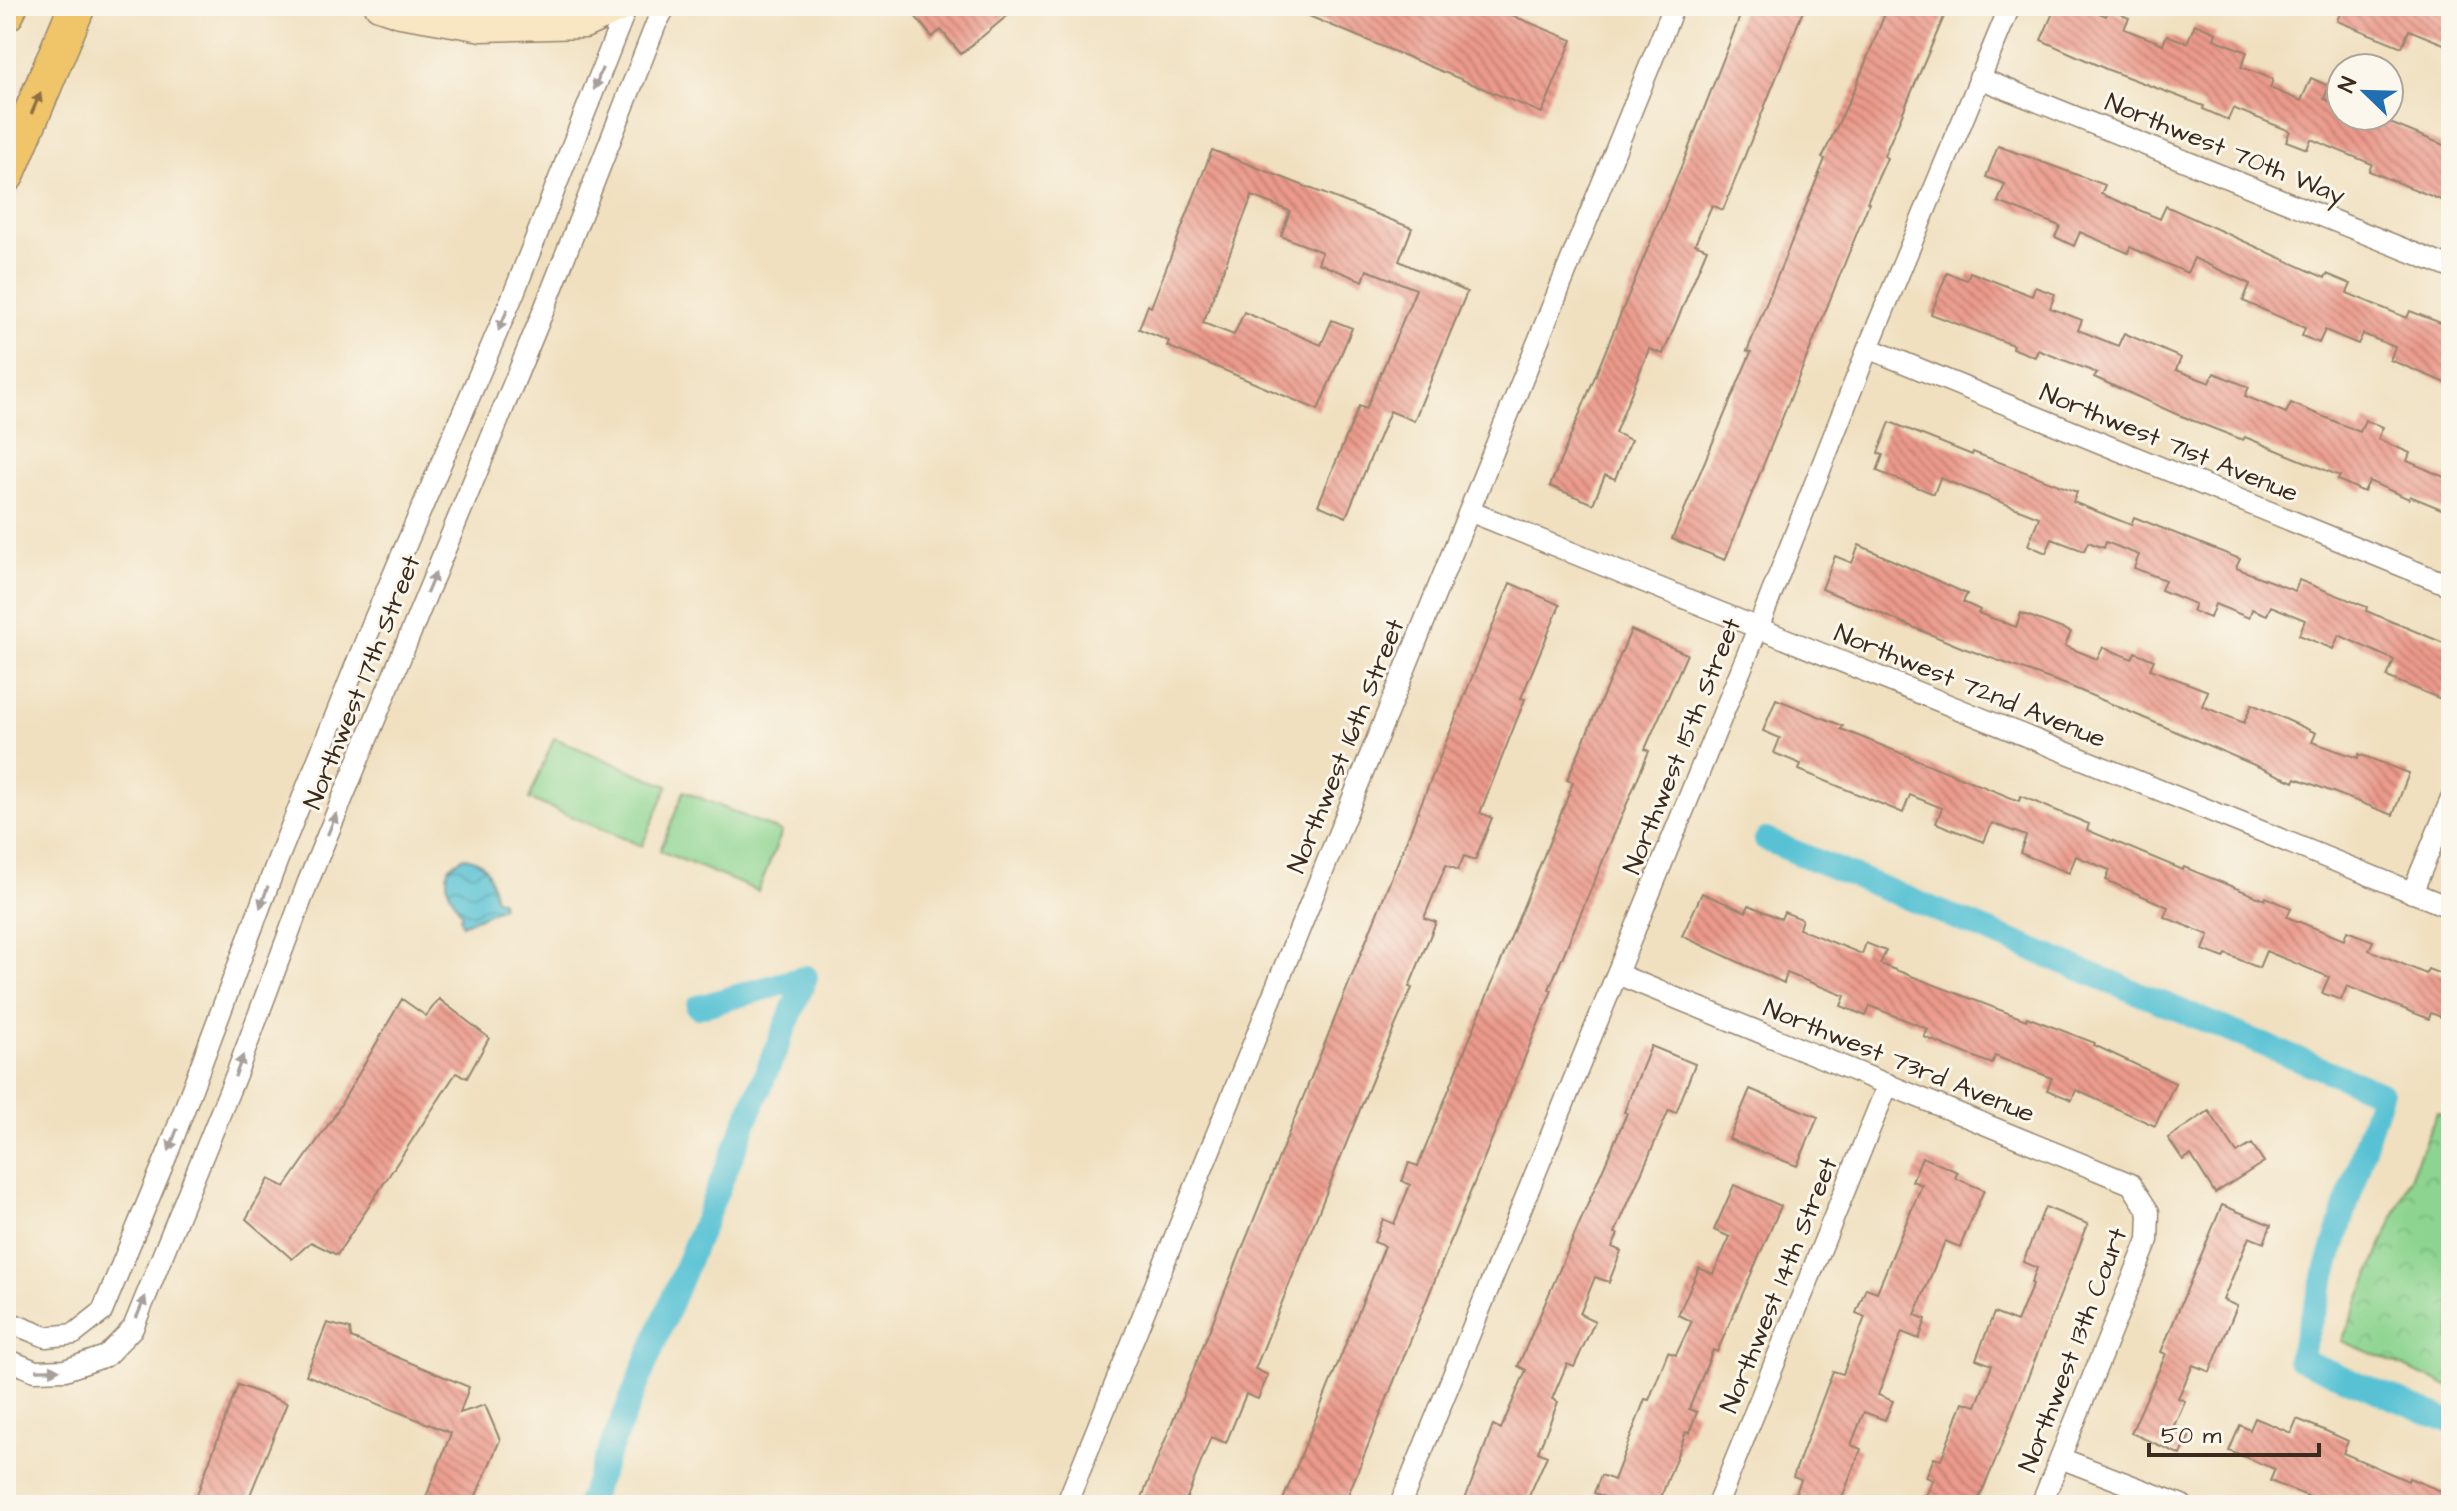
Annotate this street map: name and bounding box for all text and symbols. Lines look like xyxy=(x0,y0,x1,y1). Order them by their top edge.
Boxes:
north arrow xyxy=(2325,52,2405,132)
one-way arrow xyxy=(592,67,605,91)
text: N xyxy=(2331,72,2365,97)
street label: Northwest 70th Way xyxy=(2099,84,2350,215)
one-way arrow xyxy=(30,91,43,115)
one-way arrow xyxy=(496,308,509,332)
street label: Northwest 71st Avenue xyxy=(2035,375,2303,511)
street label: Northwest 17th Street xyxy=(295,549,430,814)
one-way arrow xyxy=(425,571,438,595)
street label: Northwest 15th Street xyxy=(1614,612,1750,880)
street label: Northwest 16th Street xyxy=(1278,613,1414,879)
street label: Northwest 72nd Avenue xyxy=(1829,615,2111,757)
one-way arrow xyxy=(326,812,339,836)
one-way arrow xyxy=(258,885,270,909)
street label: Northwest 73rd Avenue xyxy=(1758,990,2040,1132)
one-way arrow xyxy=(233,1054,246,1078)
one-way arrow xyxy=(166,1128,179,1152)
street label: Northwest 14th Street xyxy=(1711,1151,1847,1418)
street label: Northwest 13th Court xyxy=(2010,1222,2136,1477)
one-way arrow xyxy=(135,1295,148,1319)
one-way arrow xyxy=(36,1364,61,1376)
scale bar xyxy=(2149,1407,2319,1457)
text: 50 m xyxy=(2161,1419,2222,1453)

